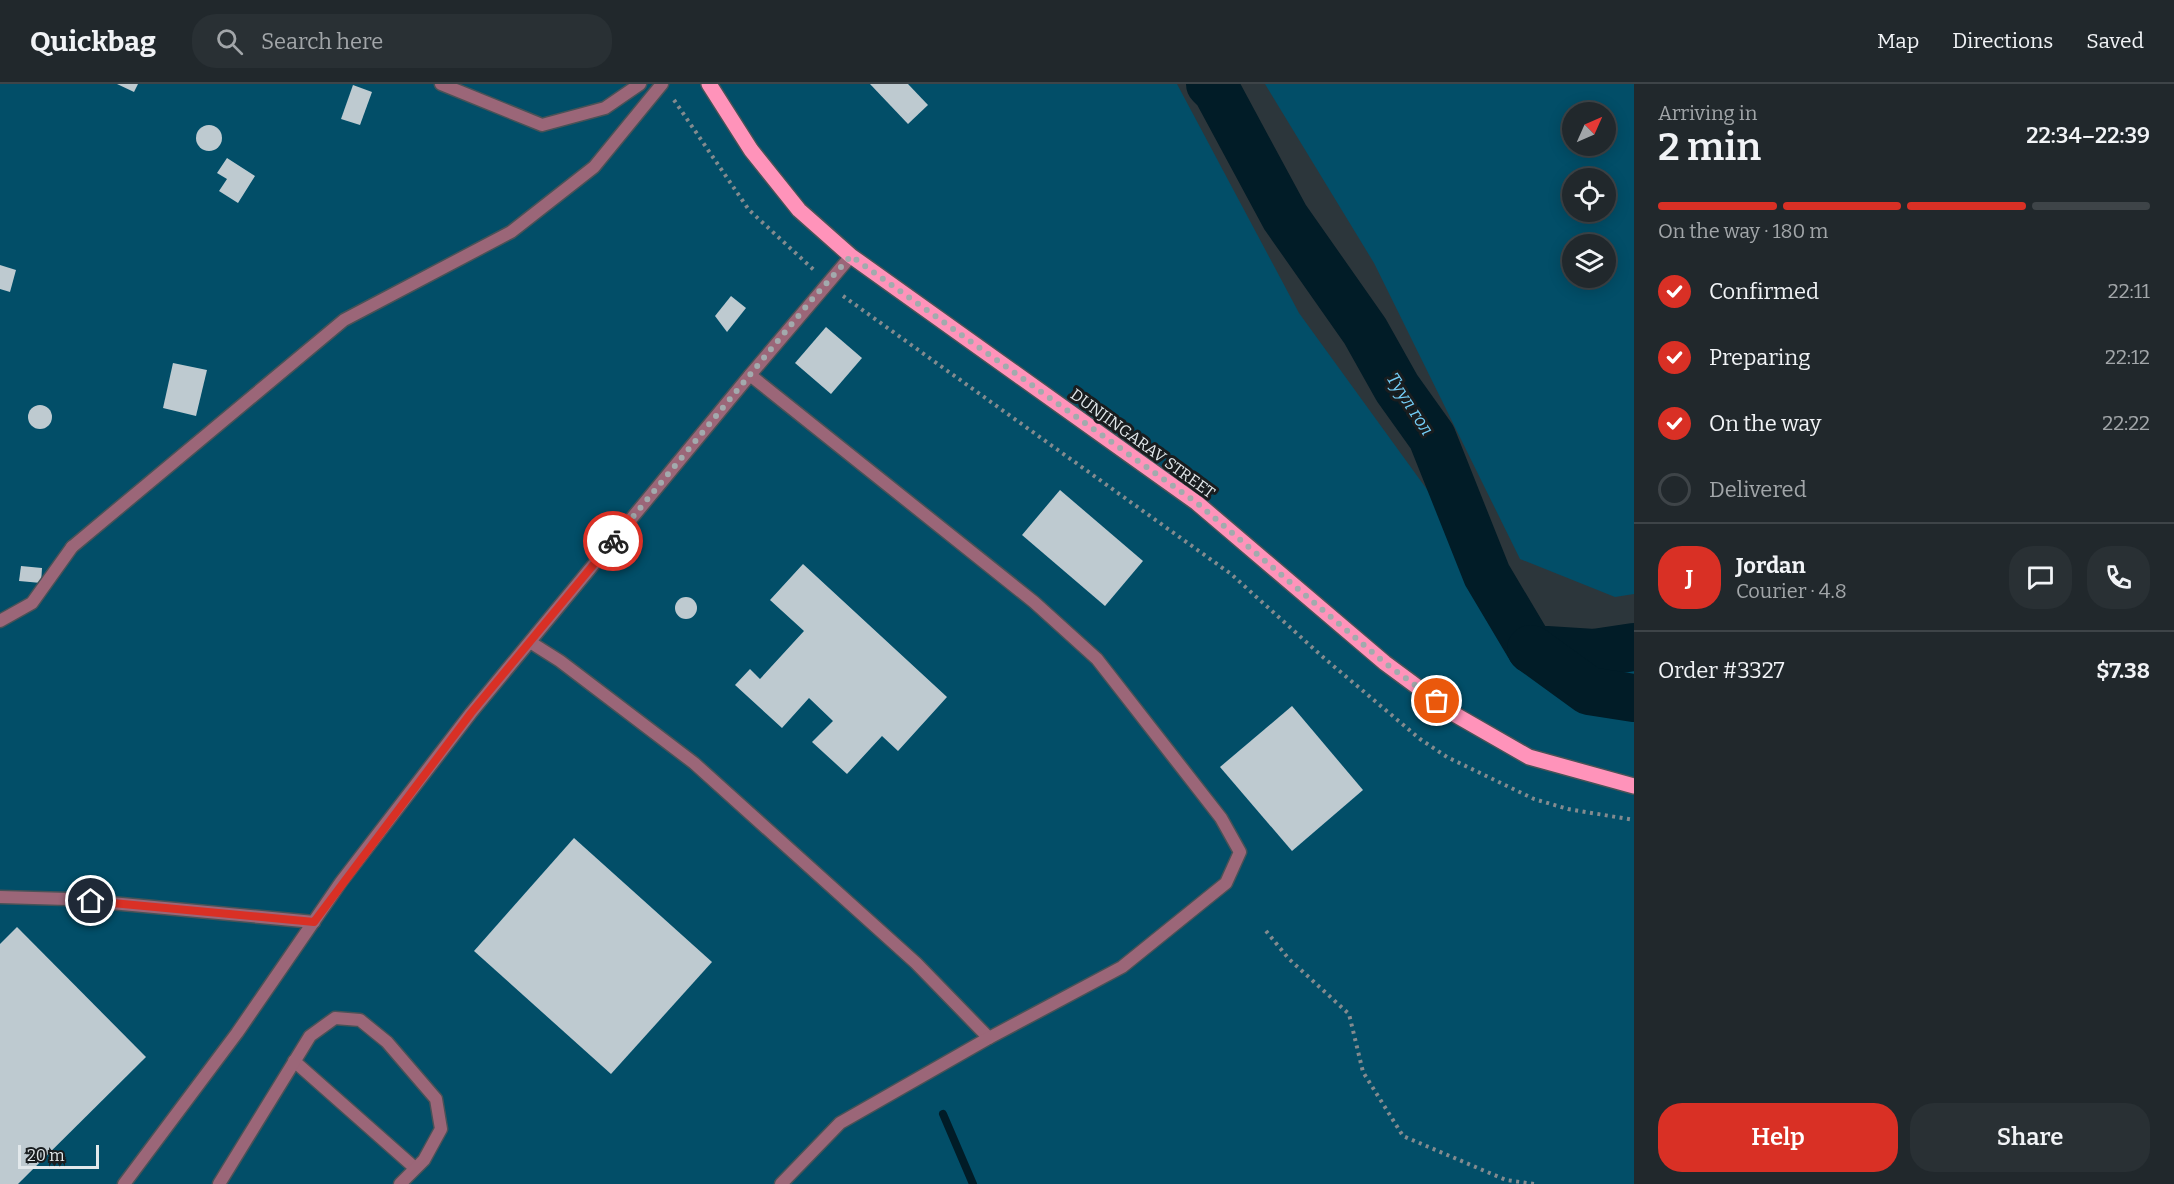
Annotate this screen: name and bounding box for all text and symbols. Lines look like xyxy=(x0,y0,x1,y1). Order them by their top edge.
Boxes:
search box xyxy=(192,14,612,68)
text: Quickbag xyxy=(30,25,156,58)
icon: search xyxy=(213,25,246,58)
text: Search here xyxy=(261,28,383,55)
text: Map xyxy=(1877,28,1919,54)
text: Directions xyxy=(1952,28,2053,54)
text: Saved xyxy=(2086,28,2144,54)
text: Arriving in xyxy=(1658,101,1757,125)
north arrow xyxy=(1562,102,1616,156)
map controls xyxy=(1562,102,1616,288)
text: 22:34–22:39 xyxy=(2026,122,2150,149)
text: 2 min xyxy=(1658,124,1761,170)
button: locate xyxy=(1562,168,1616,222)
text: On the way · 180 m xyxy=(1658,219,1828,243)
button: layers xyxy=(1562,234,1616,288)
icon: check xyxy=(1658,275,1691,308)
text: Confirmed xyxy=(1709,278,1819,305)
text: 22:11 xyxy=(2108,279,2150,303)
icon: check xyxy=(1658,341,1691,374)
text: Preparing xyxy=(1709,344,1811,371)
text: 22:12 xyxy=(2105,345,2150,369)
water label: Туул гол xyxy=(1382,369,1438,439)
street label: DUNJINGARAV STREET xyxy=(1067,385,1219,502)
icon: check xyxy=(1658,407,1691,440)
text: On the way xyxy=(1709,410,1821,437)
text: 22:22 xyxy=(2102,411,2150,435)
text: Delivered xyxy=(1709,476,1807,503)
courier xyxy=(583,511,643,571)
icon: bike xyxy=(597,525,630,558)
button: chat xyxy=(2009,546,2072,609)
button: phone xyxy=(2087,546,2150,609)
text: Jordan xyxy=(1736,552,1806,579)
text: J xyxy=(1686,564,1693,591)
text: Courier · 4.8 xyxy=(1736,579,1847,603)
text: Order #3327 xyxy=(1658,657,1785,684)
text: $7.38 xyxy=(2096,657,2150,684)
pin xyxy=(1411,675,1462,726)
icon: bag xyxy=(1420,684,1453,717)
pin xyxy=(65,875,116,926)
icon: home xyxy=(74,884,107,917)
button: Help xyxy=(1658,1103,1898,1172)
button: Share xyxy=(1910,1103,2150,1172)
scale bar xyxy=(18,1142,99,1170)
text: 20 m xyxy=(27,1146,64,1165)

